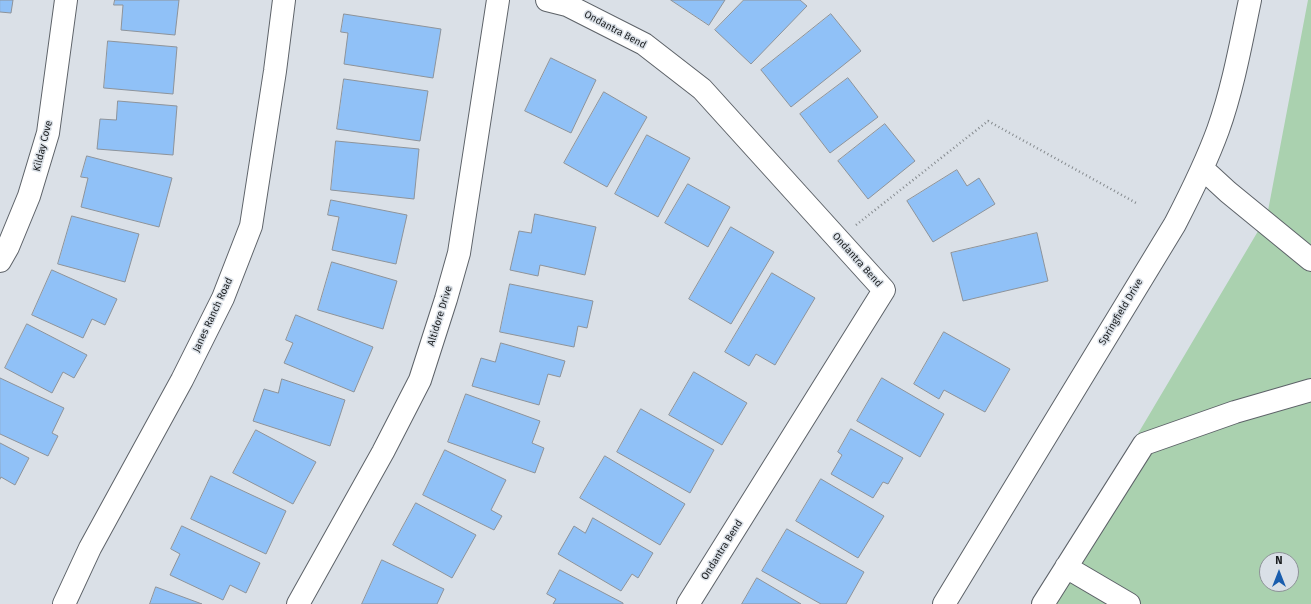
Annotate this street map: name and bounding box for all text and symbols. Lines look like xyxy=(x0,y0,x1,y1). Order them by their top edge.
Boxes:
street label: Ondantra Bend xyxy=(582,9,648,51)
street label: Kilday Cove xyxy=(31,119,55,173)
street label: Ondantra Bend xyxy=(830,230,884,290)
street label: Janes Ranch Road xyxy=(191,276,235,354)
street label: Springfield Drive xyxy=(1096,277,1146,347)
street label: Altidore Drive xyxy=(425,285,455,347)
street label: Ondantra Bend xyxy=(699,518,745,582)
north arrow xyxy=(1259,552,1299,592)
text: N xyxy=(1275,554,1283,567)

